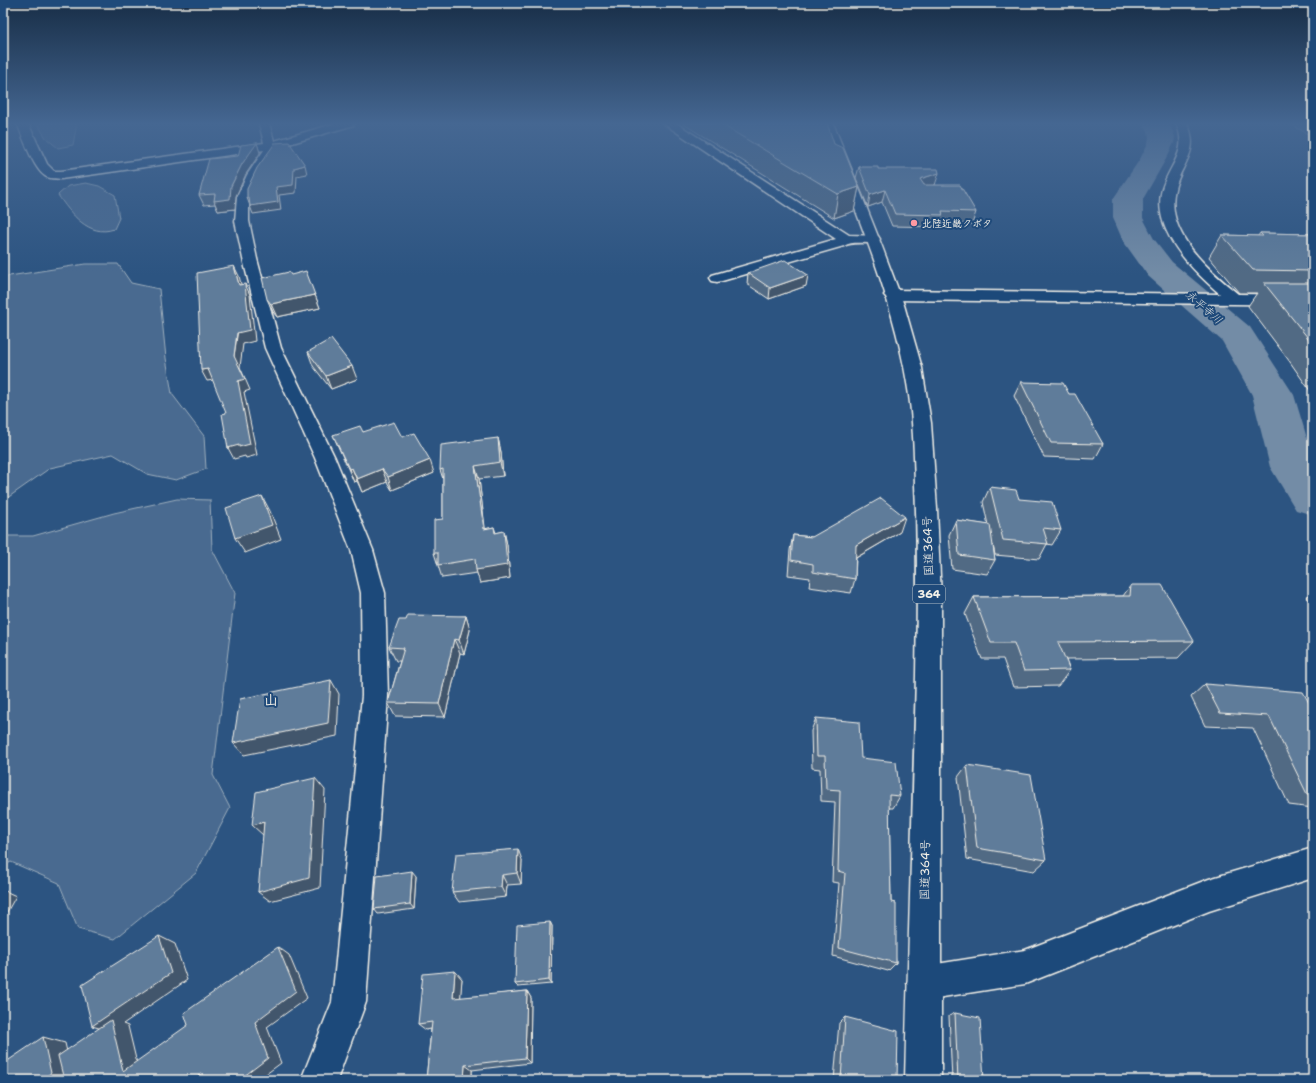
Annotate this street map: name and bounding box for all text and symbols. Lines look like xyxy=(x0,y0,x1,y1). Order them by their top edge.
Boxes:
place label: 北陸近畿クボタ xyxy=(922,217,992,230)
marker: 北陸近畿クボタ xyxy=(909,218,919,228)
water label: 永平寺川 xyxy=(1182,287,1225,327)
street label: 国道364号 xyxy=(919,515,937,577)
road number: 364 xyxy=(913,585,945,603)
district label: 山 xyxy=(264,691,278,709)
street label: 国道364号 xyxy=(916,840,934,900)

